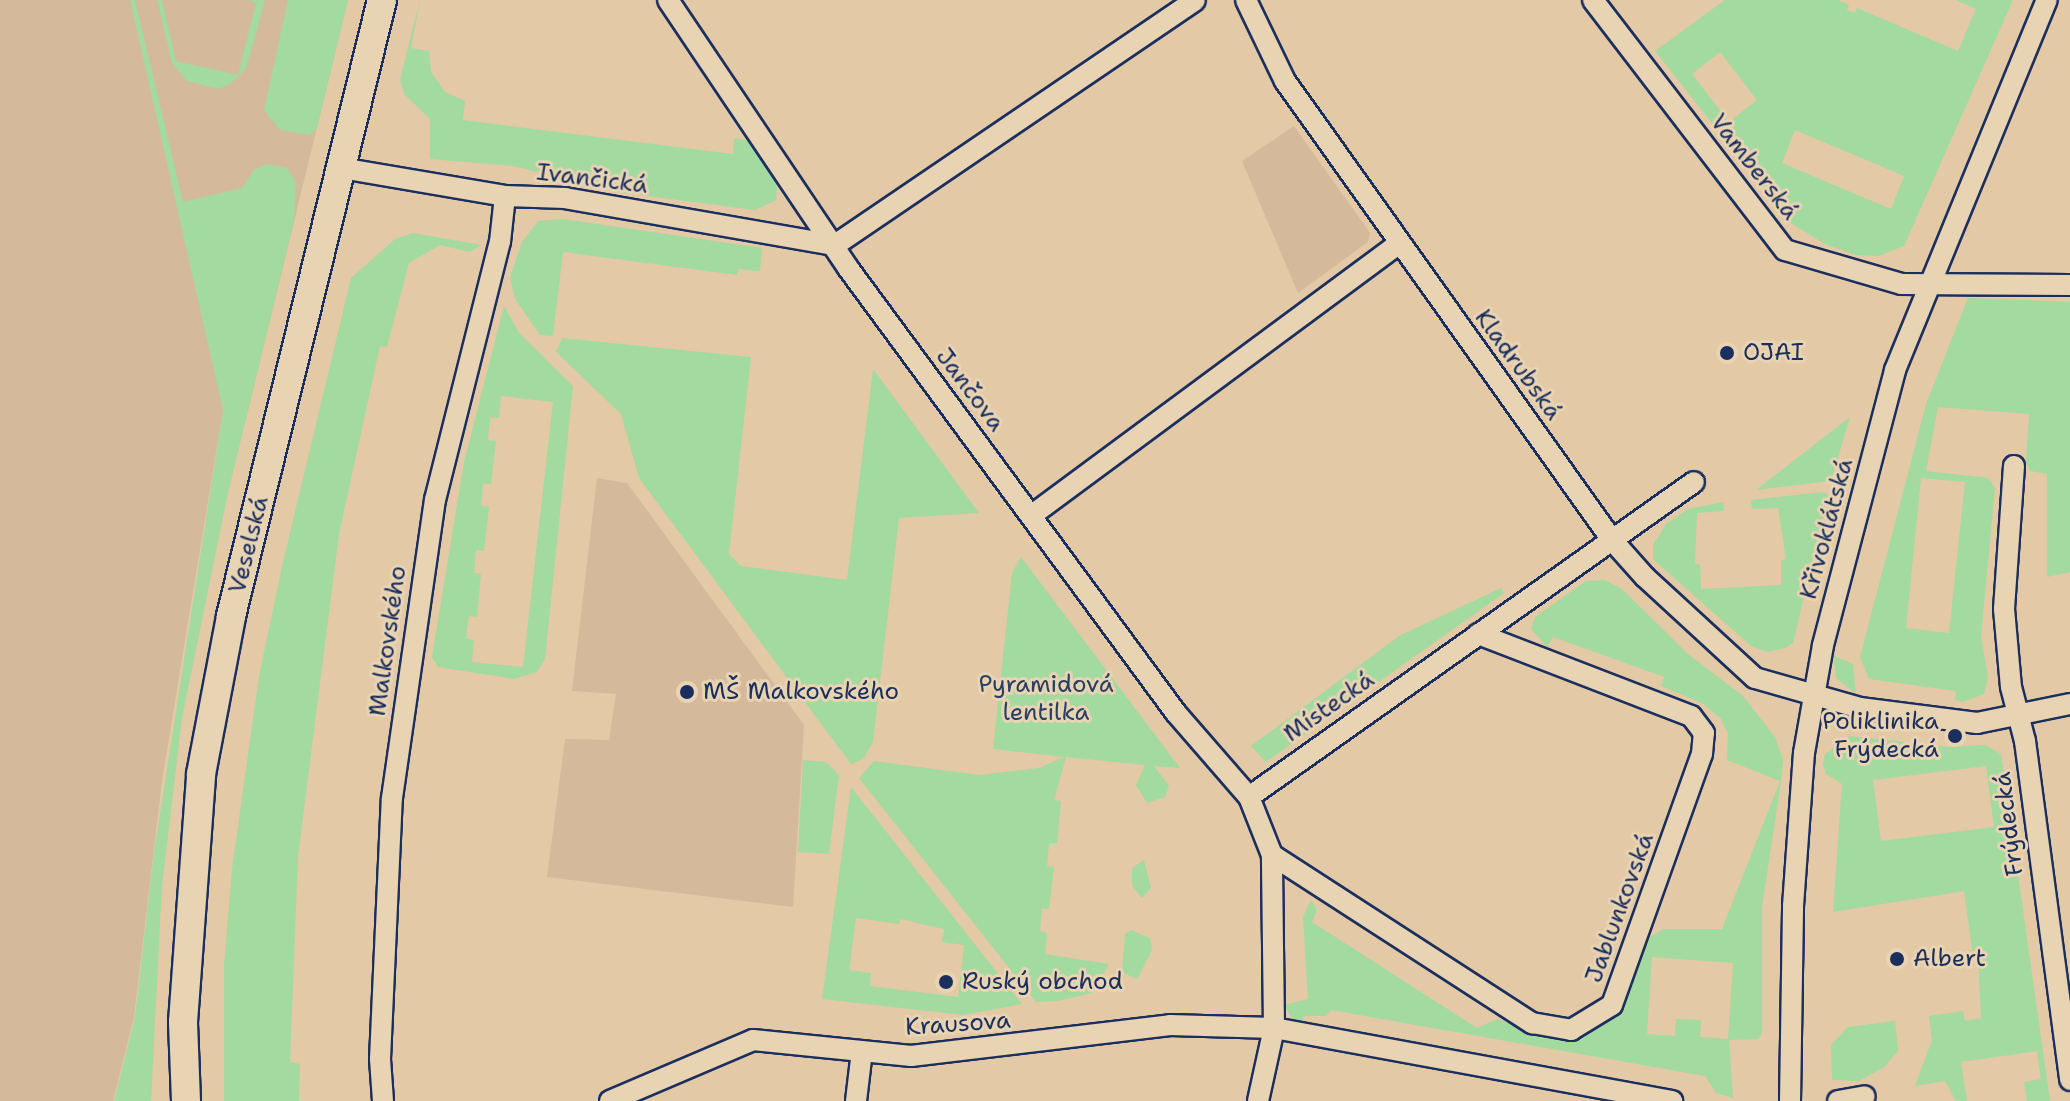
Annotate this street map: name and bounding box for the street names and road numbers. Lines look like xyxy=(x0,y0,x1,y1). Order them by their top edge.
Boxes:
street label: Vamberská xyxy=(1704,108,1804,226)
street label: Ivančická xyxy=(535,158,649,200)
street label: Kladrubská xyxy=(1468,304,1568,426)
street label: Jančova xyxy=(929,343,1011,437)
street label: Křivoklátská xyxy=(1794,456,1860,602)
street label: Veselská xyxy=(223,493,275,597)
street label: Malkovského xyxy=(363,564,413,718)
street label: Místecká xyxy=(1278,666,1380,748)
street label: Frýdecká xyxy=(1988,770,2030,878)
street label: Jablunkovská xyxy=(1580,829,1660,987)
street label: Krausova xyxy=(904,1006,1012,1042)

